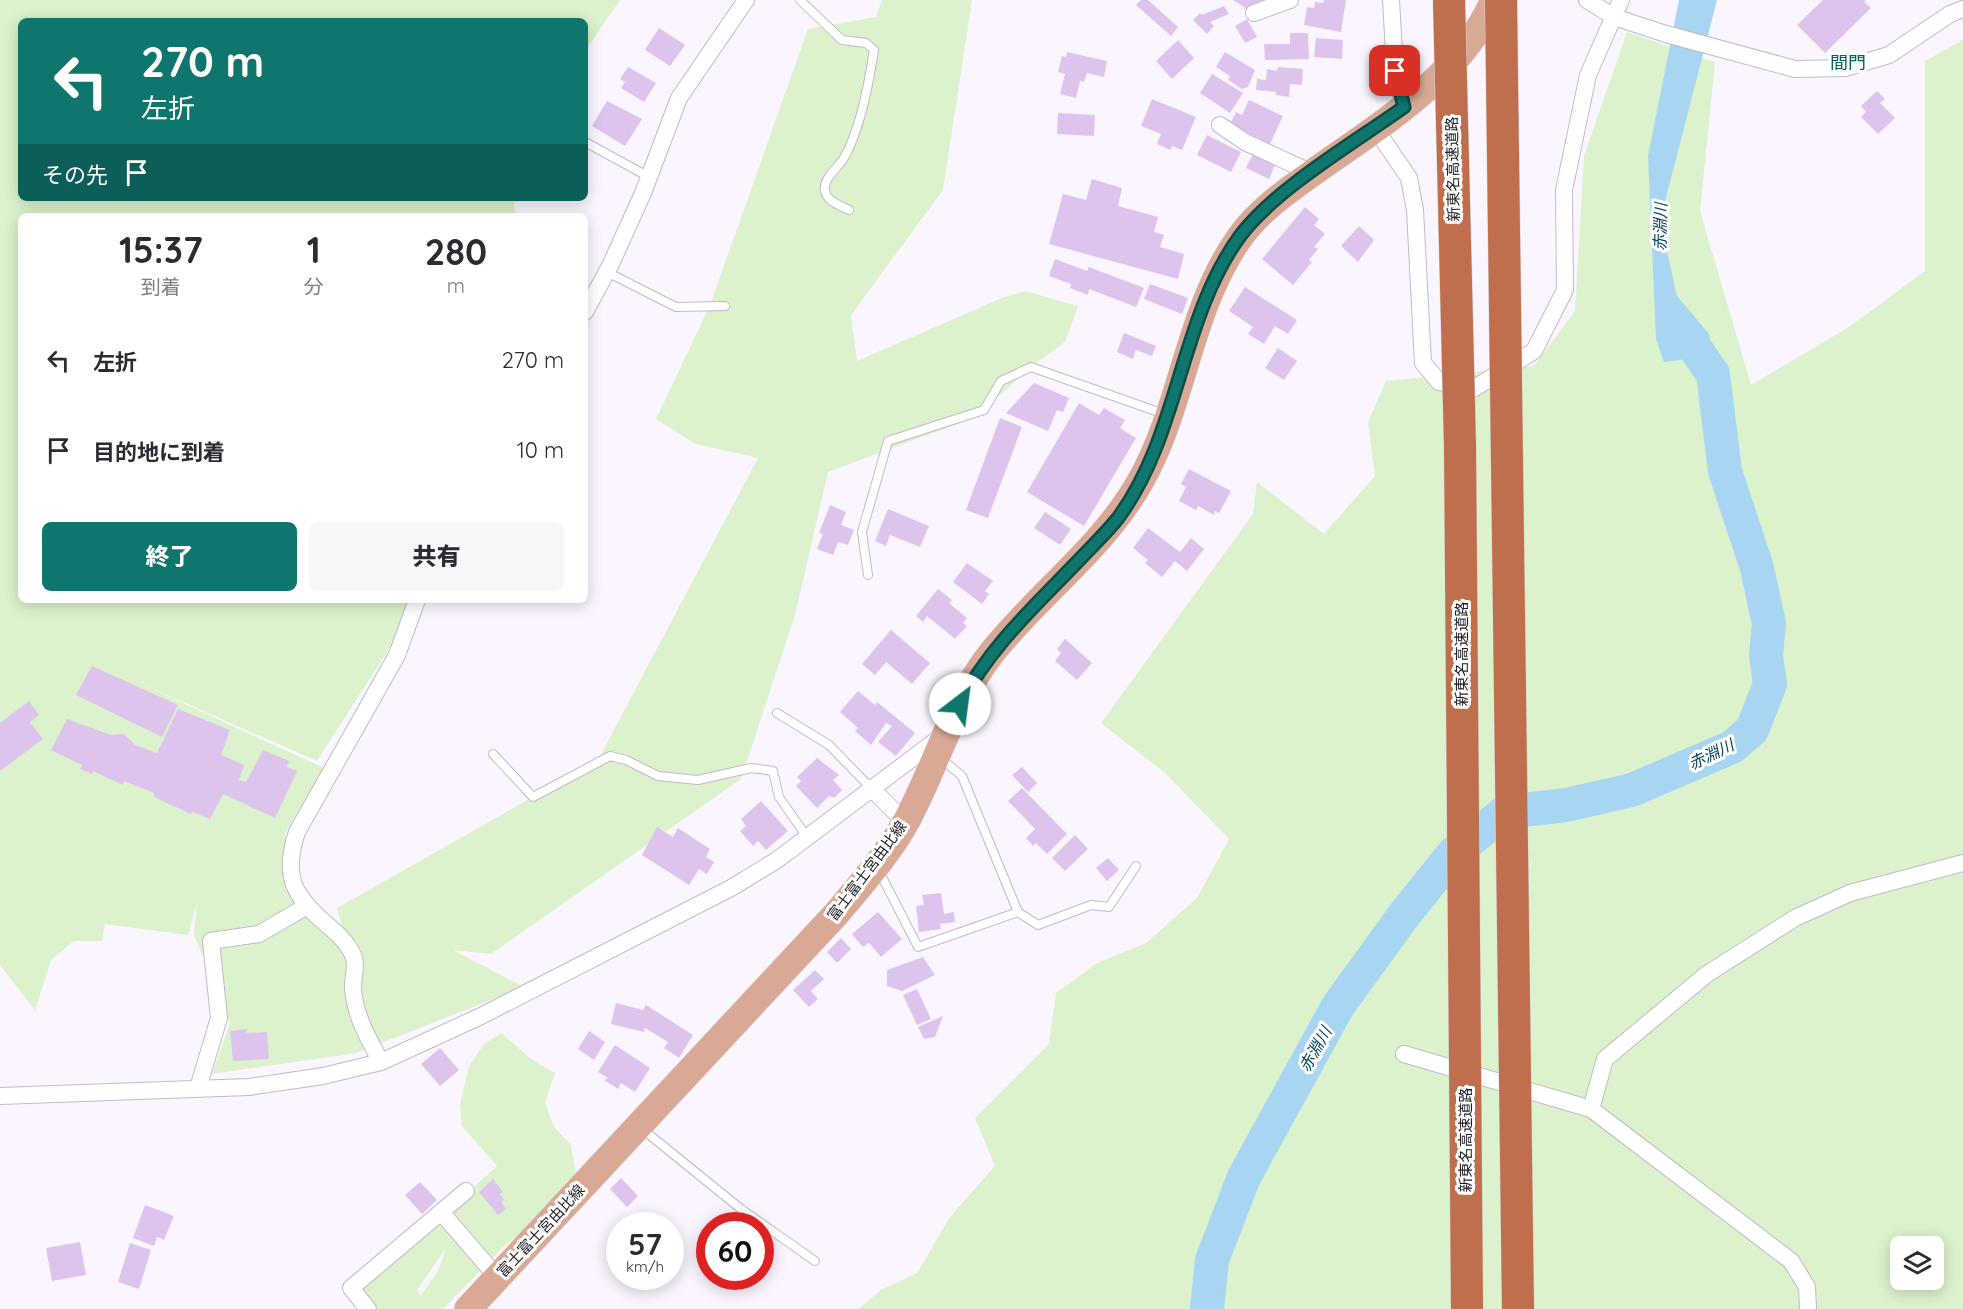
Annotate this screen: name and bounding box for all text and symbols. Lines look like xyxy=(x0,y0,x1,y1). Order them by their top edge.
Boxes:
text: 270 m xyxy=(141,35,264,88)
icon: left xyxy=(42,42,120,120)
pin xyxy=(1369,45,1420,96)
district label: 間門 xyxy=(1830,51,1866,74)
icon: arrive xyxy=(1378,54,1411,87)
text: 左折 xyxy=(141,91,195,125)
street label: 新東名高速道路 xyxy=(1442,116,1463,222)
icon: arrive xyxy=(120,156,153,189)
text: その先 xyxy=(42,161,108,189)
water label: 赤淵川 xyxy=(1650,201,1670,251)
text: 15:37 xyxy=(119,227,203,272)
text: 1 xyxy=(307,227,321,272)
text: 280 xyxy=(425,229,487,274)
text: m xyxy=(447,273,465,298)
text: 到着 xyxy=(141,274,181,299)
text: 分 xyxy=(304,274,324,299)
icon: left xyxy=(42,344,75,377)
text: 270 m xyxy=(502,346,564,374)
text: 左折 xyxy=(93,348,137,376)
icon: arrive xyxy=(42,434,75,467)
text: 10 m xyxy=(517,436,564,464)
text: 目的地に到着 xyxy=(93,438,225,466)
button: 終了 xyxy=(42,522,297,591)
button: 共有 xyxy=(309,522,564,591)
street label: 新東名高速道路 xyxy=(1452,601,1471,707)
position arrow xyxy=(928,672,992,736)
water label: 赤淵川 xyxy=(1685,734,1739,774)
street label: 富士富士宮由比線 xyxy=(823,817,910,924)
water label: 赤淵川 xyxy=(1295,1021,1336,1075)
street label: 新東名高速道路 xyxy=(1456,1087,1475,1193)
street label: 富士富士宮由比線 xyxy=(493,1180,589,1281)
speed limit sign: 60 xyxy=(696,1212,774,1290)
text: 57 xyxy=(628,1225,662,1263)
map controls xyxy=(1890,1236,1944,1290)
button: layers xyxy=(1890,1236,1944,1290)
text: km/h xyxy=(626,1257,664,1276)

